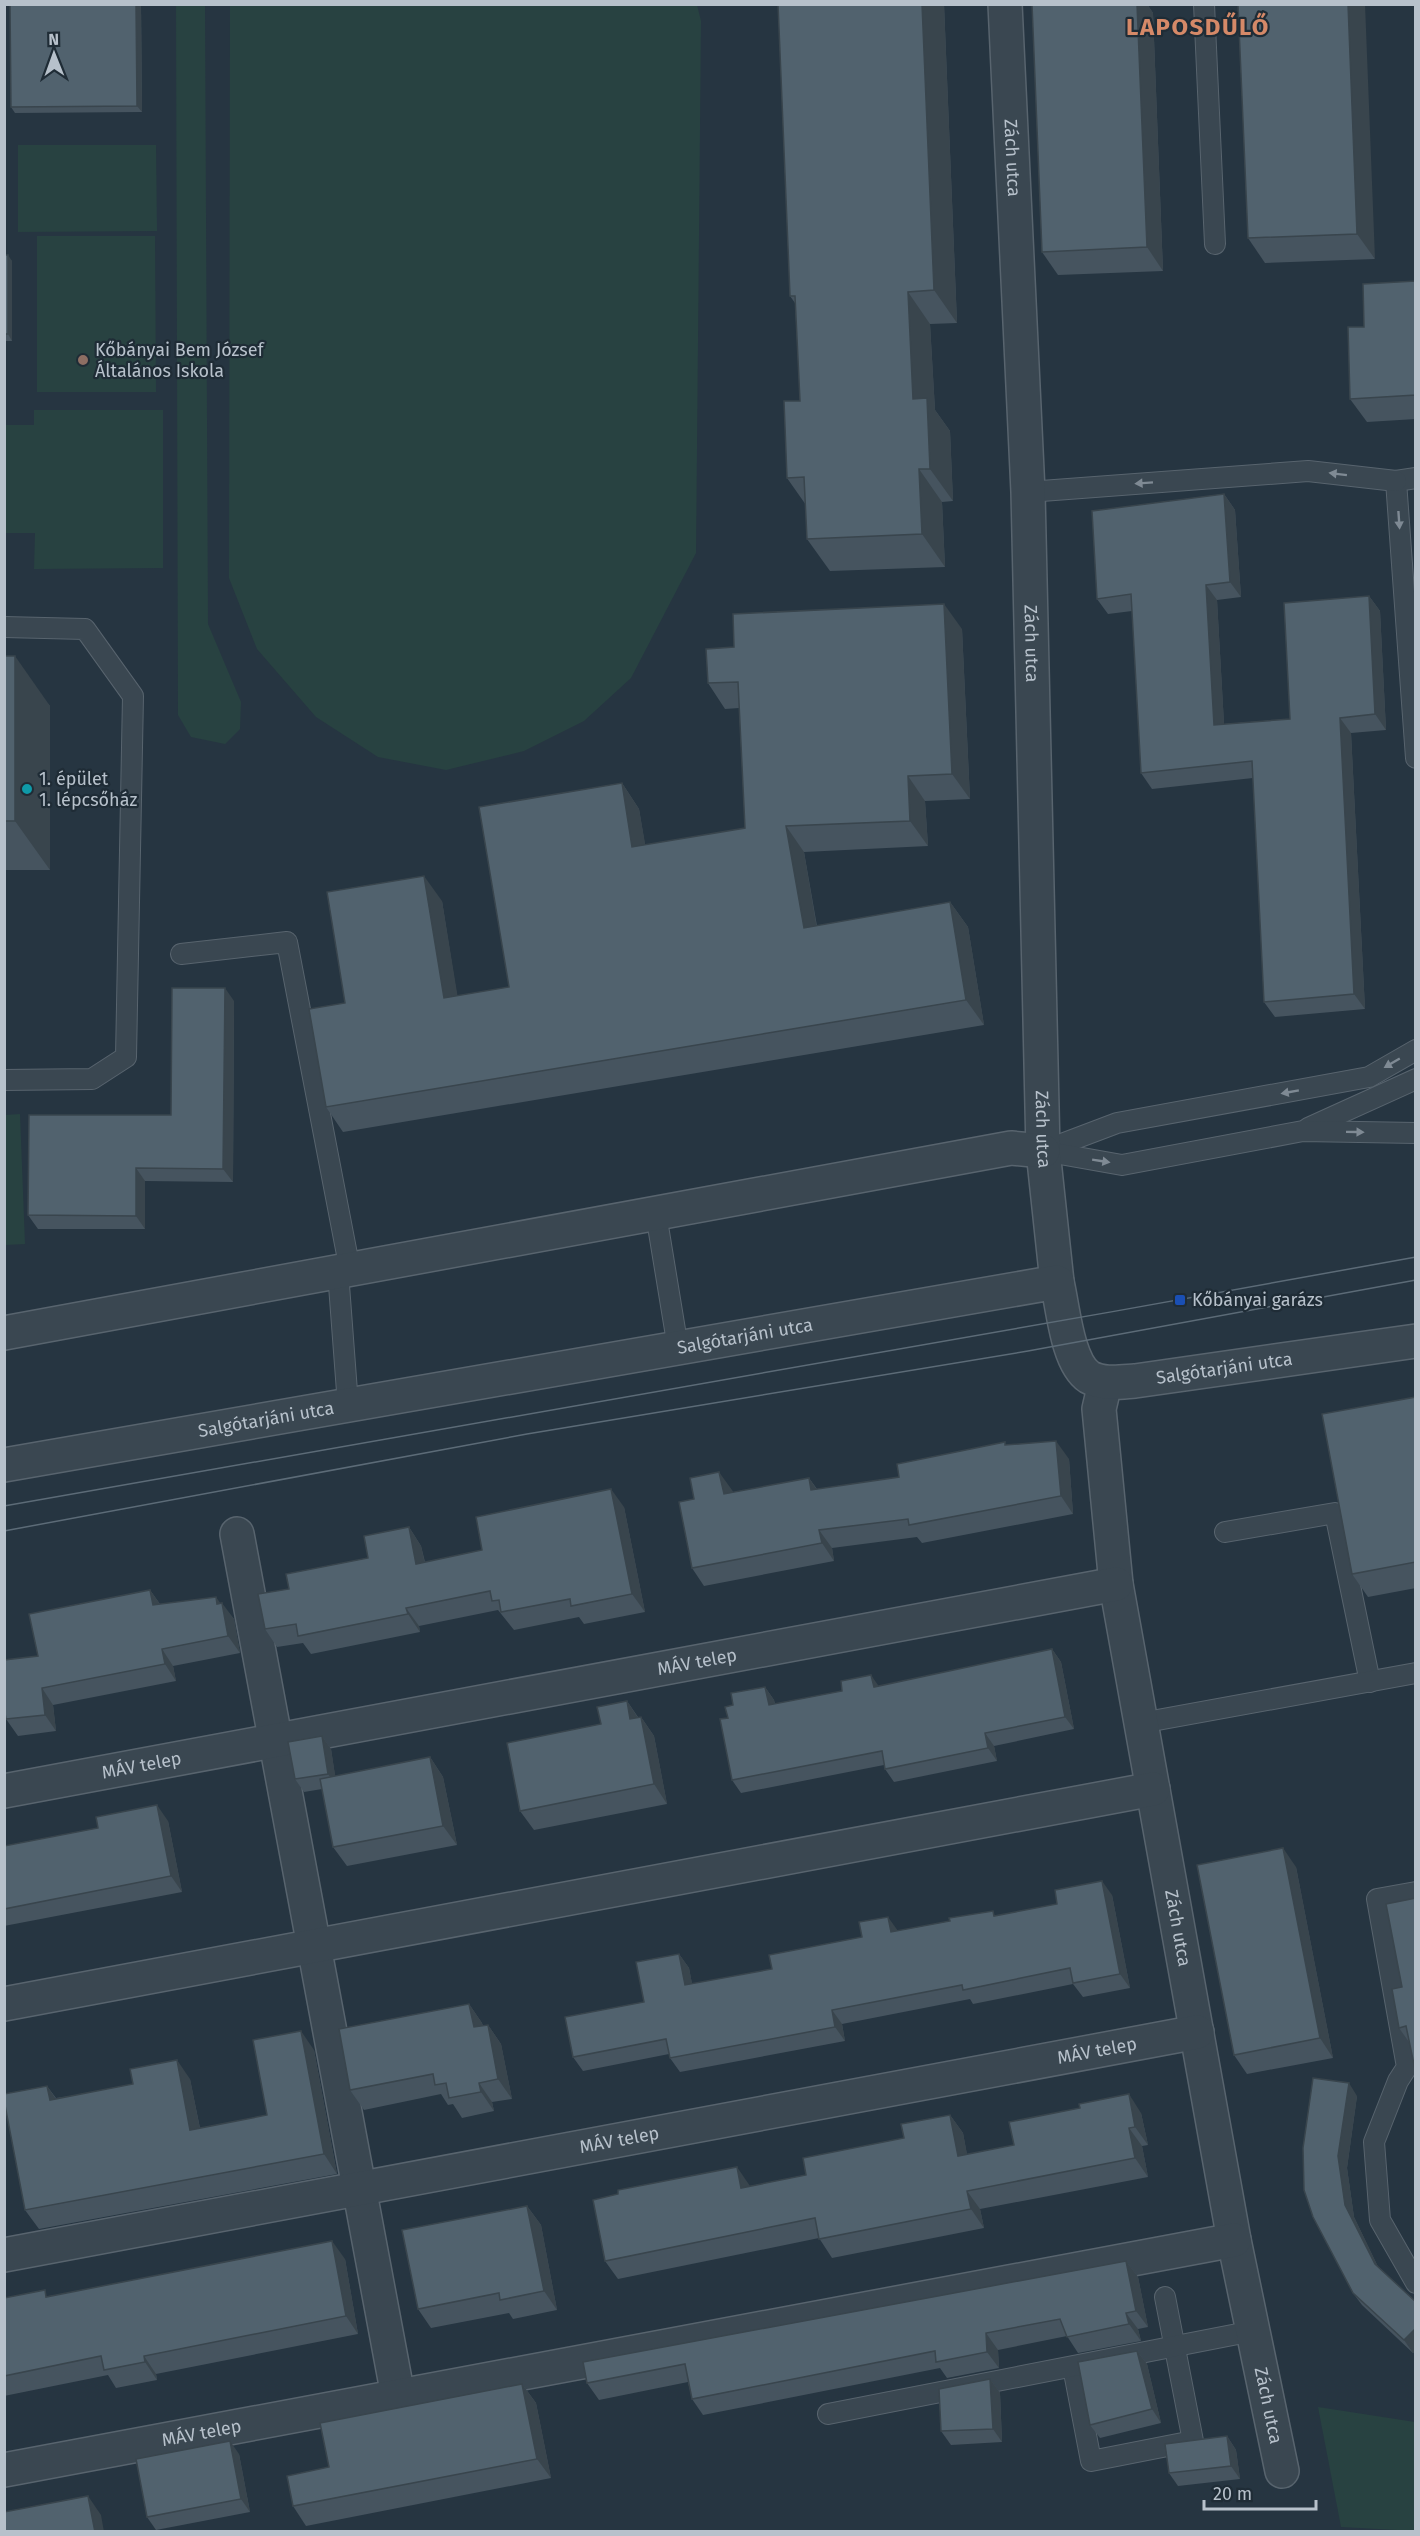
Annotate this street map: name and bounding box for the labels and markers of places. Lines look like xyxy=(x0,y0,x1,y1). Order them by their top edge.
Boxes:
place label: Kőbányai Bem József Általános Iskola xyxy=(95,339,266,382)
marker: Kőbányai Bem József Általános Iskola xyxy=(76,353,90,367)
place label: 1. épület 1. lépcsőház xyxy=(39,768,137,811)
marker: 1. épület 1. lépcsőház xyxy=(20,782,34,796)
place label: Kőbányai garázs xyxy=(1192,1289,1323,1311)
marker: Kőbányai garázs xyxy=(1173,1293,1187,1307)

